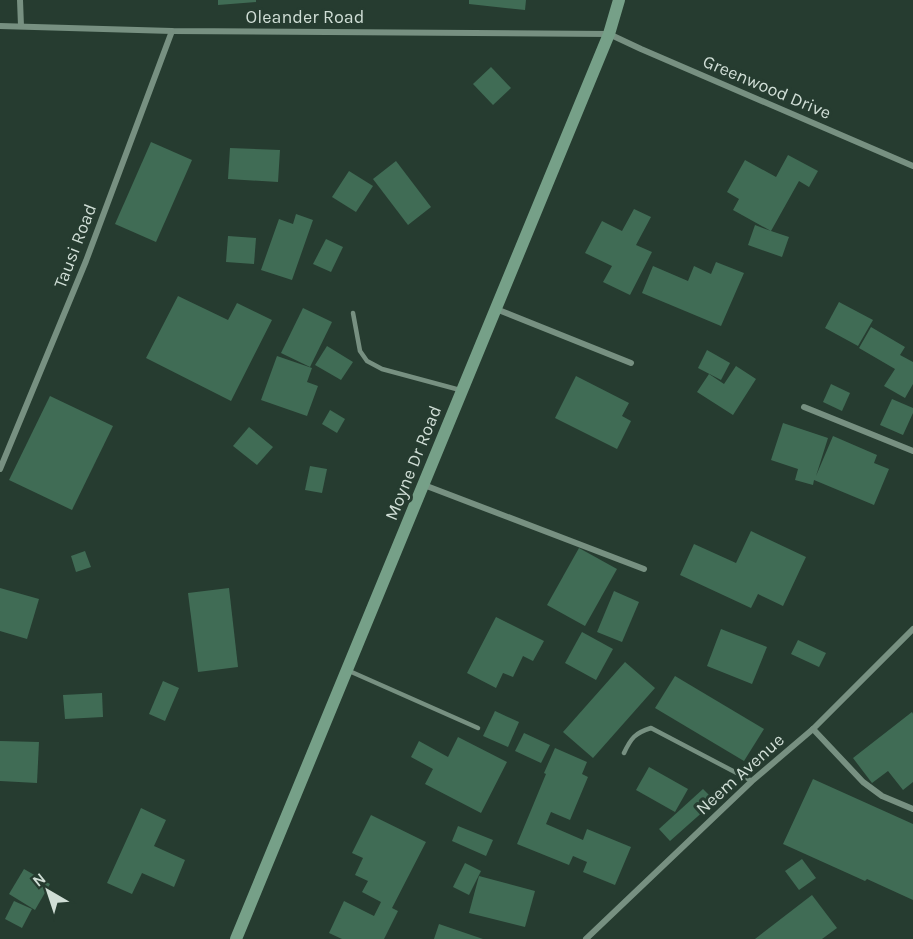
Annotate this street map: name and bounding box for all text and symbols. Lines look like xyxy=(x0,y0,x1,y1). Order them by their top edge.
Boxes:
street label: Oleander Road xyxy=(246,6,364,28)
street label: Greenwood Drive xyxy=(700,50,834,124)
street label: Tausi Road xyxy=(49,201,101,291)
street label: Moyne Dr Road xyxy=(380,402,446,524)
street label: Neem Avenue xyxy=(691,729,789,819)
north arrow xyxy=(18,861,78,921)
text: N xyxy=(28,869,49,891)

